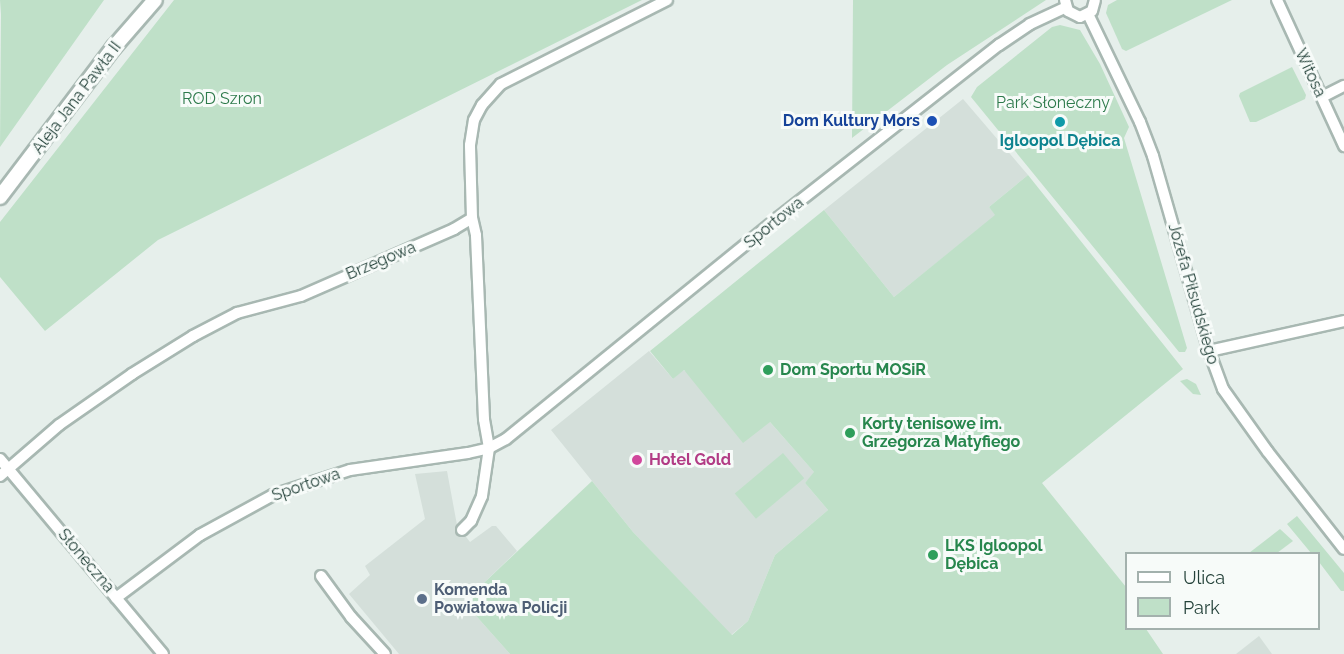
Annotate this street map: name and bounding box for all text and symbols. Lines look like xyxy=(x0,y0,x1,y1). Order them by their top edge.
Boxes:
street label: Aleja Jana Pawła II xyxy=(28,38,126,158)
street label: Witosa xyxy=(1290,46,1330,100)
park label: ROD Szron xyxy=(182,89,262,109)
park label: Park Słoneczny xyxy=(996,93,1110,113)
place label: Dom Kultury Mors xyxy=(782,111,920,131)
marker: Dom Kultury Mors xyxy=(925,114,939,128)
marker: Igloopol Dębica xyxy=(1053,115,1067,129)
place label: Igloopol Dębica xyxy=(999,131,1121,151)
street label: Sportowa xyxy=(740,193,808,253)
street label: Józefa Piłsudskiego xyxy=(1164,221,1222,367)
street label: Brzegowa xyxy=(343,238,419,284)
place label: Dom Sportu MOSiR xyxy=(780,360,926,380)
marker: Dom Sportu MOSiR xyxy=(761,363,775,377)
place label: Korty tenisowe im. Grzegorza Matyfiego xyxy=(862,414,1020,452)
marker: Korty tenisowe im. Grzegorza Matyfiego xyxy=(843,426,857,440)
place label: Hotel Gold xyxy=(649,450,732,470)
marker: Hotel Gold xyxy=(630,453,644,467)
street label: Sportowa xyxy=(269,464,343,506)
street label: Słoneczna xyxy=(54,525,118,597)
place label: LKS Igloopol Dębica xyxy=(945,536,1043,574)
marker: LKS Igloopol Dębica xyxy=(926,548,940,562)
legend xyxy=(1125,552,1320,630)
text: Ulica xyxy=(1183,567,1225,588)
place label: Komenda Powiatowa Policji xyxy=(434,580,567,618)
marker: Komenda Powiatowa Policji xyxy=(415,592,429,606)
text: Park xyxy=(1183,597,1220,618)

